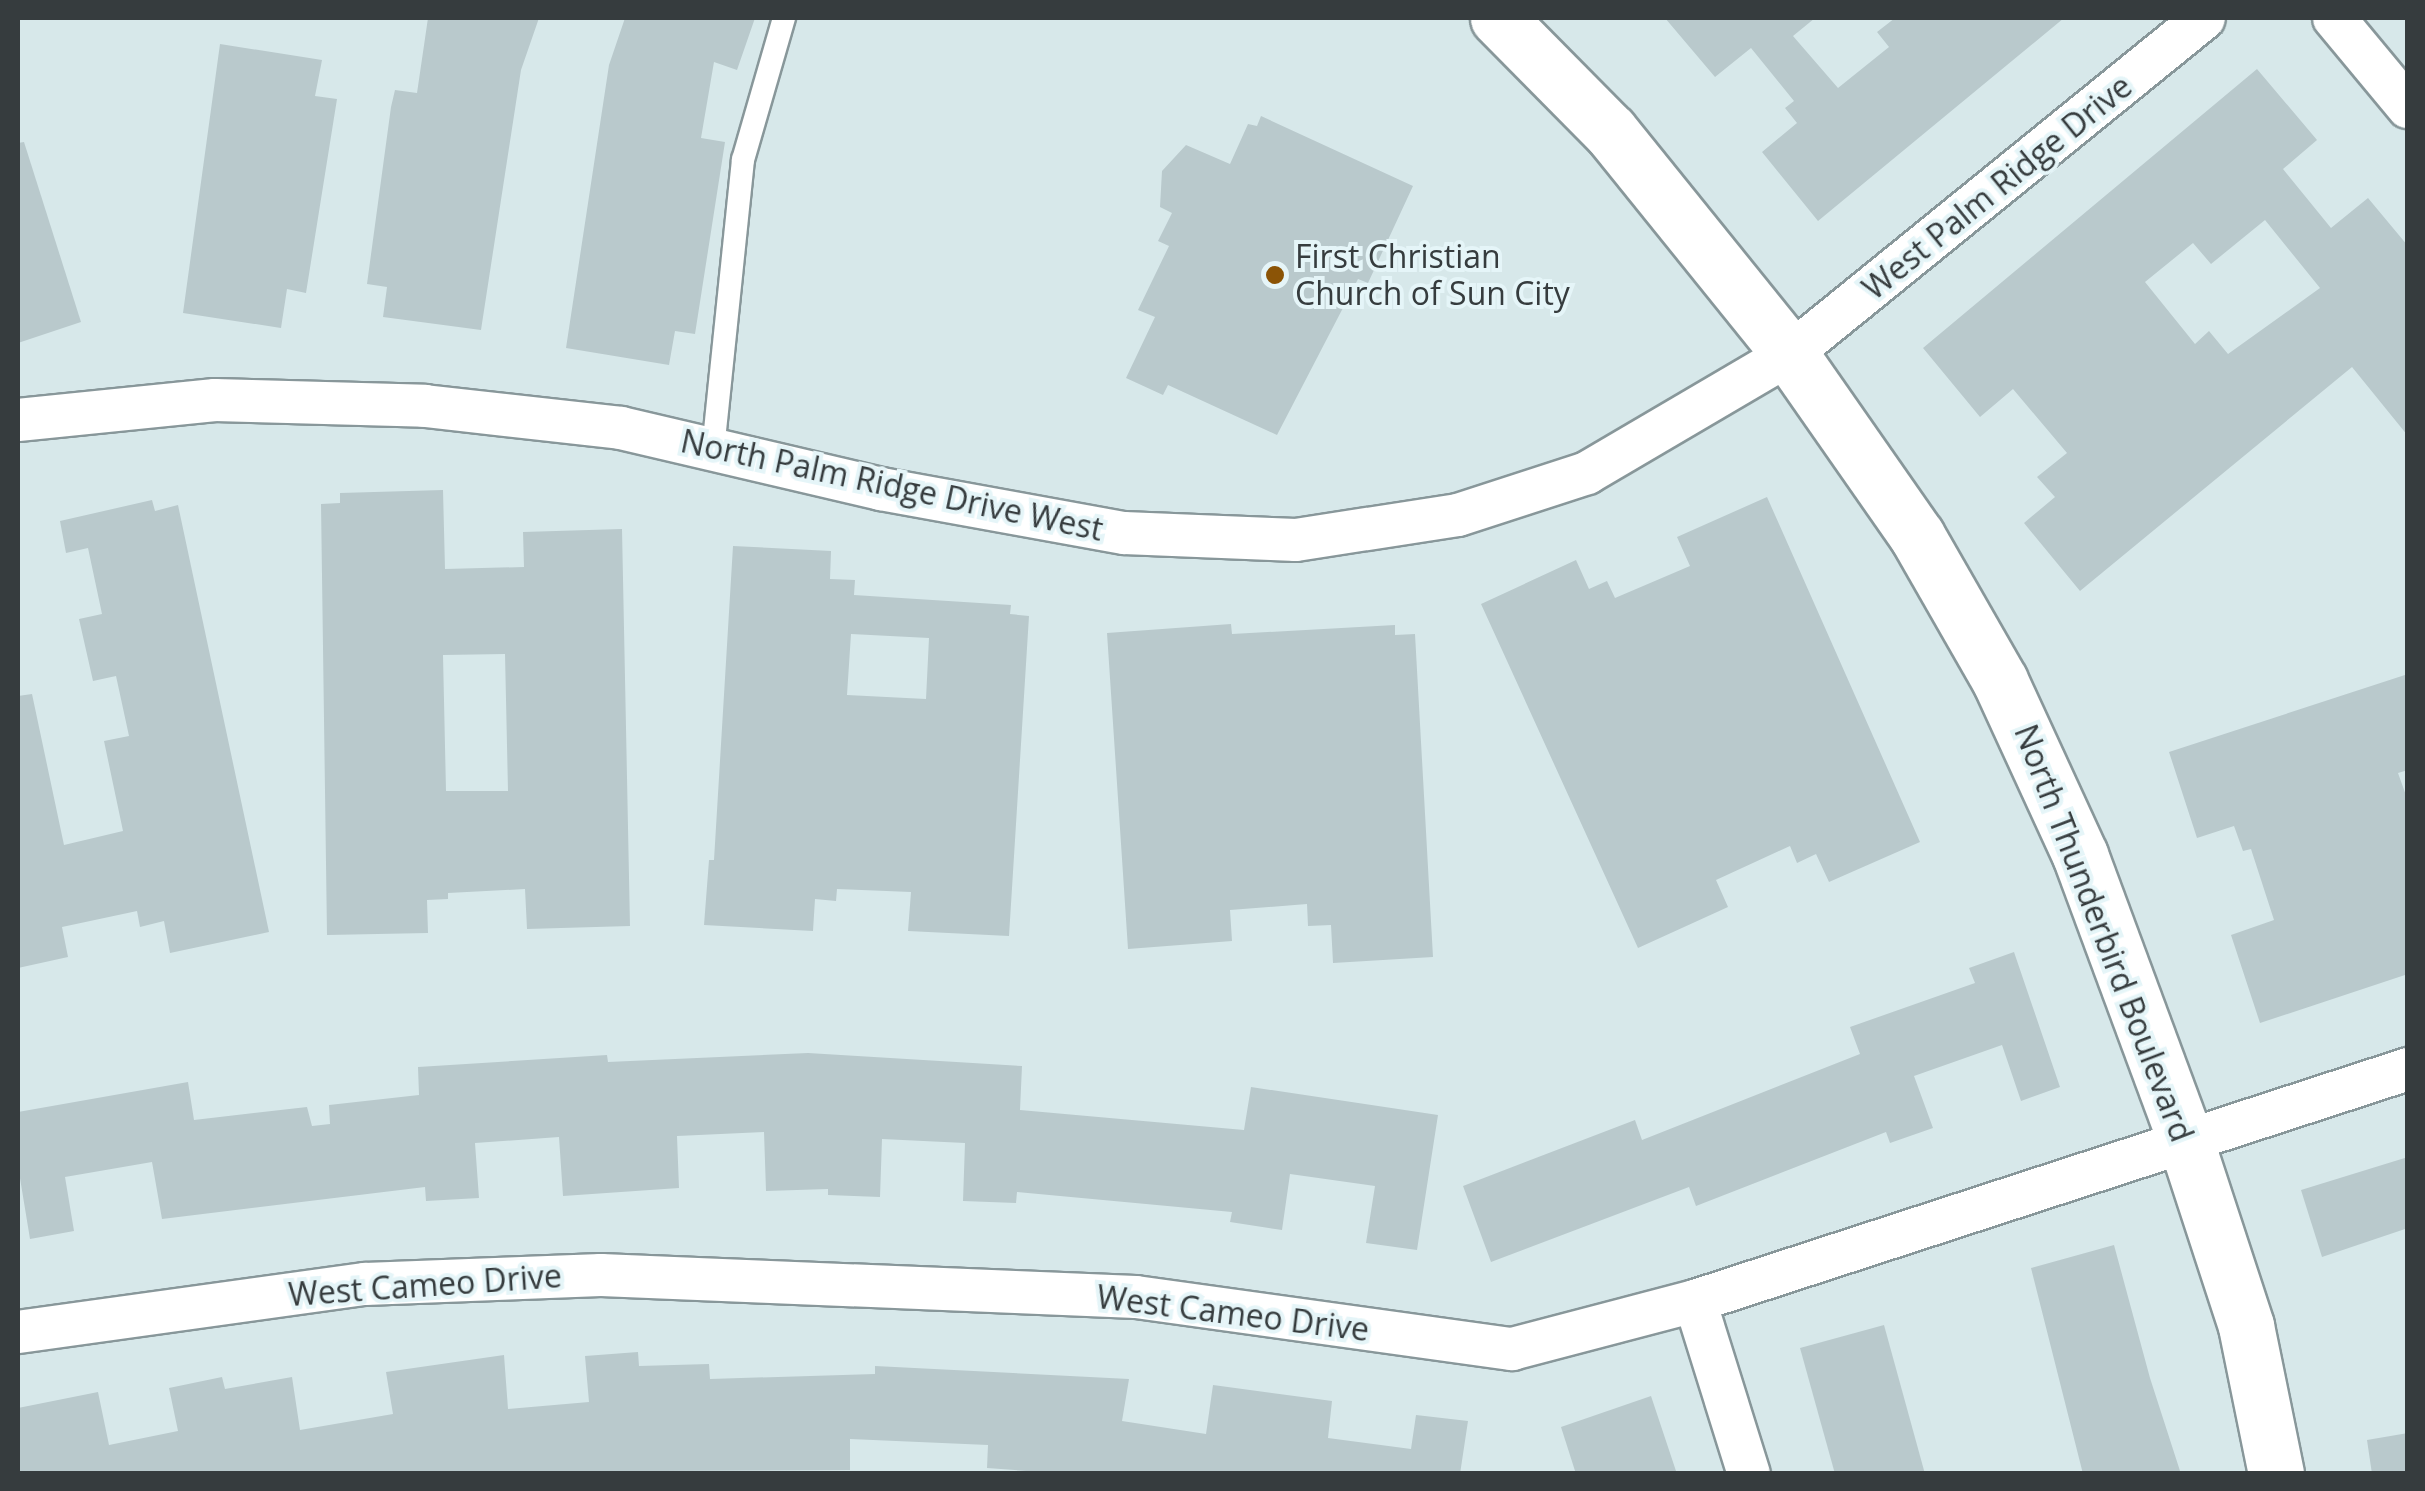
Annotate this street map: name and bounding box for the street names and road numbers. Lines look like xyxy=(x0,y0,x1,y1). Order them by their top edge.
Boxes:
street label: West Palm Ridge Drive xyxy=(1855,67,2139,307)
street label: North Palm Ridge Drive West xyxy=(677,421,1107,549)
street label: North Thunderbird Boulevard xyxy=(2007,719,2201,1147)
street label: West Cameo Drive xyxy=(287,1256,563,1314)
street label: West Cameo Drive xyxy=(1095,1277,1371,1349)

